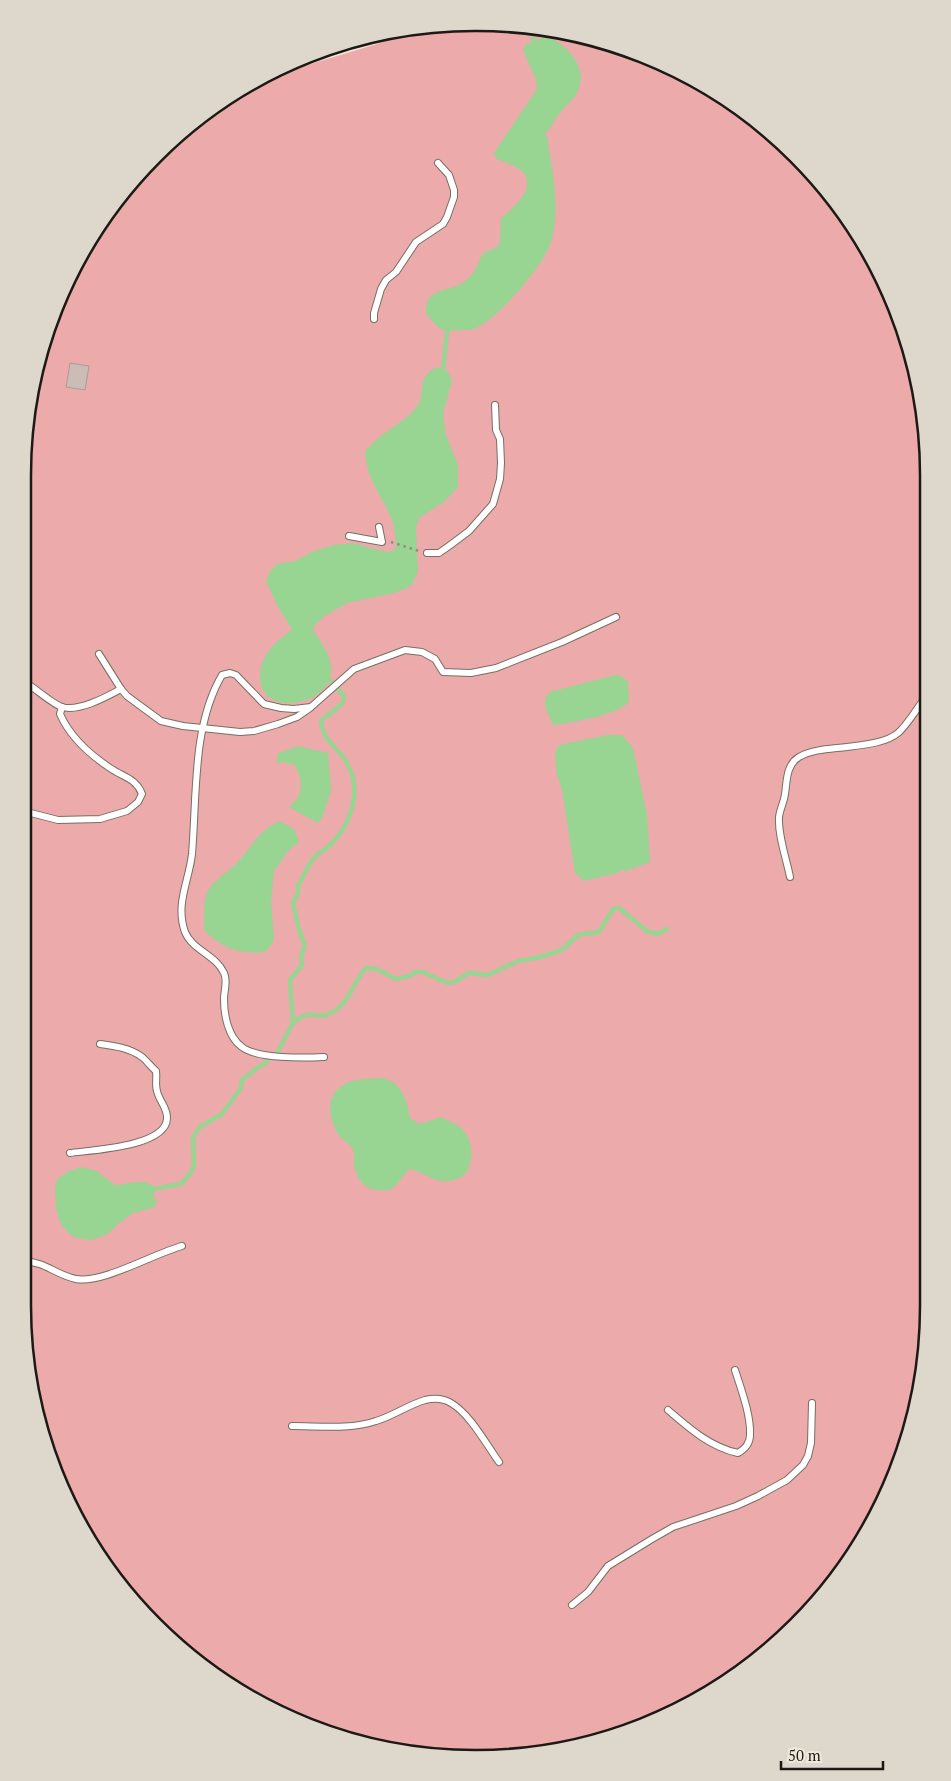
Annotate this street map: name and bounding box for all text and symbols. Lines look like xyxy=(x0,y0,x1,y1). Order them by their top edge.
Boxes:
scale bar xyxy=(781,1738,884,1770)
text: 50 m xyxy=(788,1745,821,1765)

